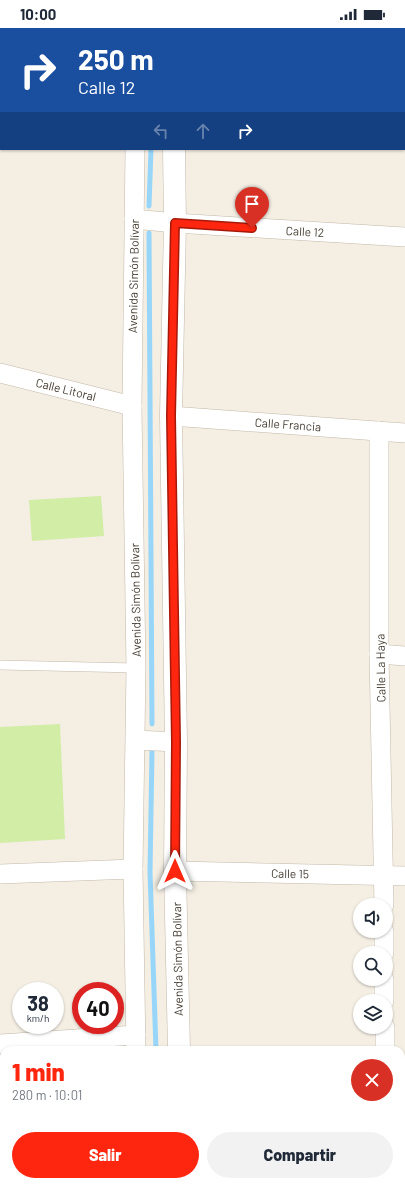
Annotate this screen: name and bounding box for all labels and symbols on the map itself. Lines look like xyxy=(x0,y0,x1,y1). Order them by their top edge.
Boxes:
pin xyxy=(235,187,269,228)
street label: Avenida Simón Bolívar xyxy=(125,218,141,333)
street label: Calle 12 xyxy=(286,223,324,239)
street label: Calle Litoral xyxy=(34,375,98,403)
street label: Calle Francia xyxy=(254,415,322,433)
street label: Avenida Simón Bolívar xyxy=(127,542,143,657)
street label: Calle La Haya xyxy=(372,634,388,702)
position arrow xyxy=(154,850,196,892)
street label: Calle 15 xyxy=(271,866,309,880)
street label: Avenida Simón Bolívar xyxy=(169,901,185,1016)
speed limit sign: 40 xyxy=(72,982,124,1034)

